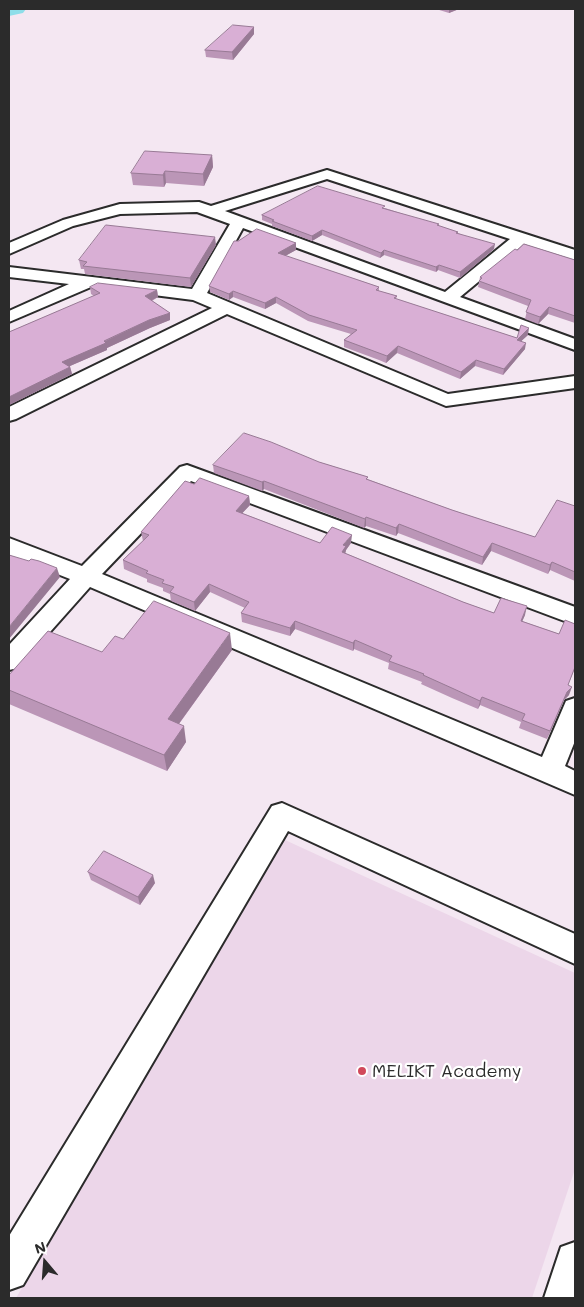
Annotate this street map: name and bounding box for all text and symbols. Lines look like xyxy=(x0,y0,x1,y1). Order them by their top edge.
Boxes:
place label: MELIKT Academy xyxy=(372,1060,521,1082)
marker: MELIKT Academy xyxy=(356,1065,368,1077)
north arrow xyxy=(20,1237,70,1287)
text: N xyxy=(32,1237,48,1258)

